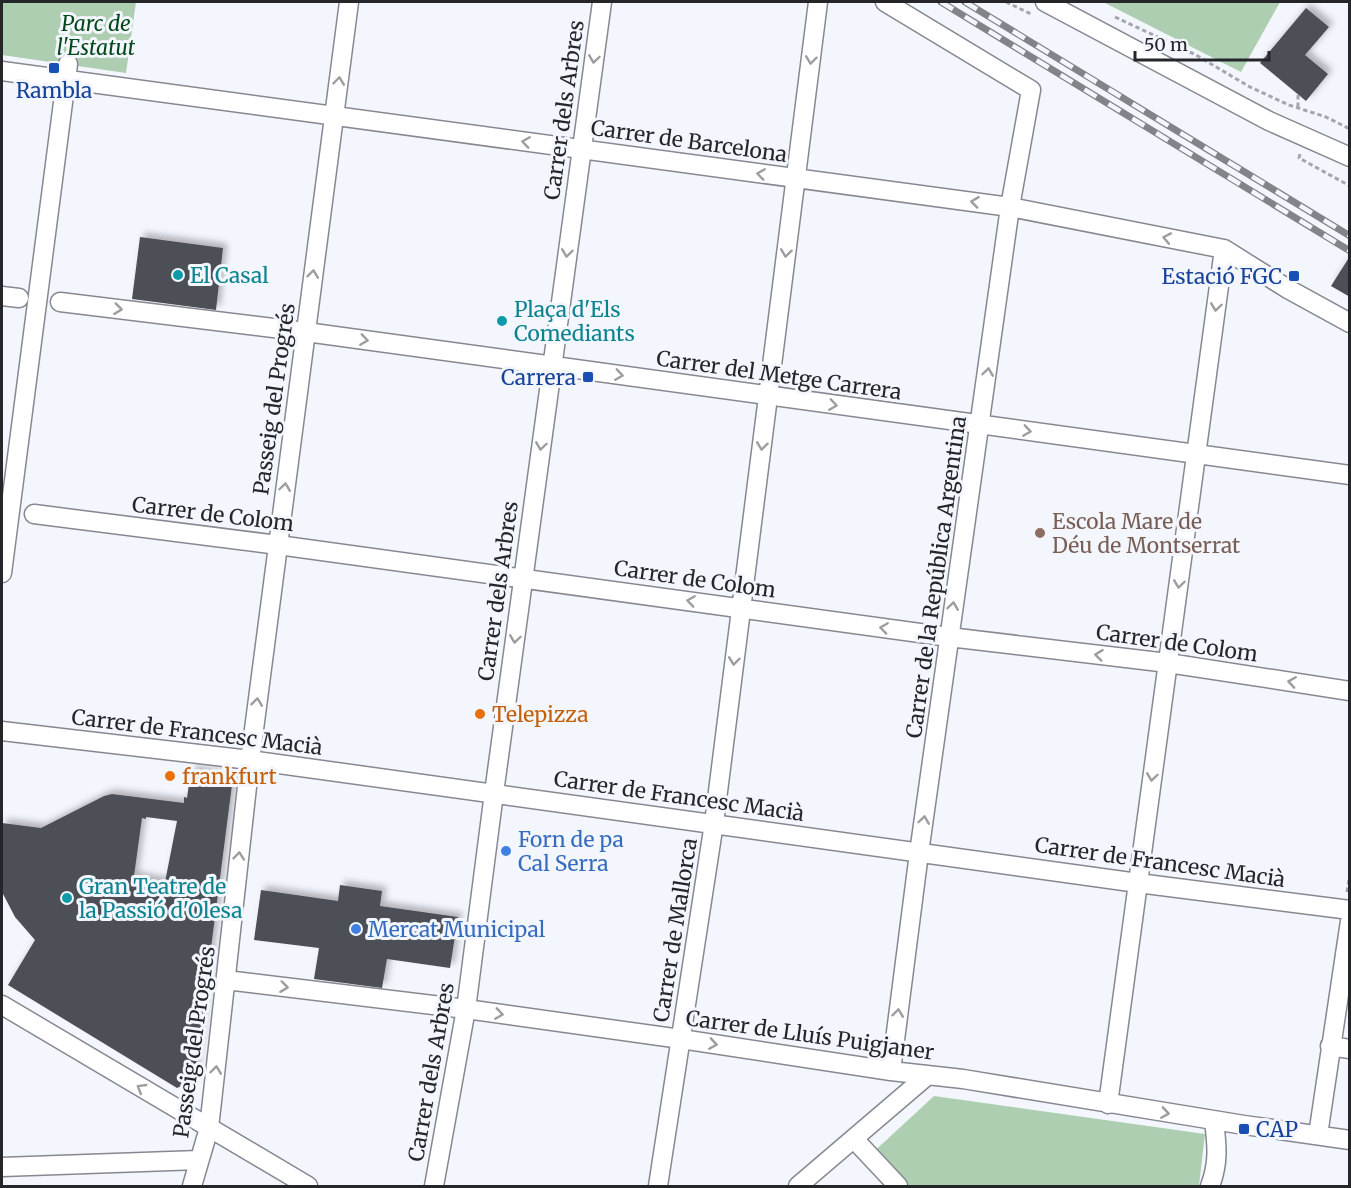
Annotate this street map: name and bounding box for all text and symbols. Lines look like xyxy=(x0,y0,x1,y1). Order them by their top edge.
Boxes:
park label: Parc de l'Estatut xyxy=(57,10,136,61)
street label: Carrer dels Arbres xyxy=(538,18,590,202)
scale bar xyxy=(1135,24,1268,62)
text: 50 m xyxy=(1144,33,1188,56)
one-way arrow xyxy=(588,55,600,64)
one-way arrow xyxy=(805,55,817,64)
marker: Rambla xyxy=(47,61,61,75)
one-way arrow xyxy=(332,76,344,85)
place label: Rambla xyxy=(16,77,92,104)
street label: Carrer de Barcelona xyxy=(589,114,789,168)
one-way arrow xyxy=(522,136,531,148)
one-way arrow xyxy=(756,168,766,180)
one-way arrow xyxy=(971,196,980,209)
one-way arrow xyxy=(1162,232,1172,245)
one-way arrow xyxy=(562,248,574,257)
one-way arrow xyxy=(780,248,793,258)
place label: El Casal xyxy=(190,262,269,289)
place label: Estació FGC xyxy=(1162,263,1282,290)
marker: El Casal xyxy=(171,268,185,282)
marker: Estació FGC xyxy=(1287,269,1301,283)
one-way arrow xyxy=(307,270,319,279)
place label: Plaça d'Els Comediants xyxy=(514,296,635,347)
street label: Passeig del Progrés xyxy=(247,301,301,497)
one-way arrow xyxy=(1211,302,1223,312)
one-way arrow xyxy=(113,303,122,315)
marker: Plaça d'Els Comediants xyxy=(495,314,509,328)
one-way arrow xyxy=(359,334,368,346)
street label: Carrer del Metge Carrera xyxy=(655,344,903,406)
place label: Carrera xyxy=(501,364,576,391)
one-way arrow xyxy=(981,367,993,376)
one-way arrow xyxy=(615,369,624,381)
marker: Carrera xyxy=(581,370,595,384)
one-way arrow xyxy=(829,398,838,410)
street label: Carrer de la República Argentina xyxy=(900,414,972,740)
one-way arrow xyxy=(1022,425,1031,437)
one-way arrow xyxy=(535,441,548,450)
one-way arrow xyxy=(756,442,768,451)
one-way arrow xyxy=(279,483,291,492)
street label: Carrer de Colom xyxy=(131,491,296,537)
street label: Carrer dels Arbres xyxy=(472,499,524,683)
place label: Escola Mare de Déu de Montserrat xyxy=(1052,508,1240,559)
marker: Escola Mare de Déu de Montserrat xyxy=(1033,526,1047,540)
street label: Carrer de Colom xyxy=(612,554,778,604)
one-way arrow xyxy=(1173,579,1185,588)
one-way arrow xyxy=(687,596,696,608)
one-way arrow xyxy=(947,601,959,611)
street label: Carrer de Colom xyxy=(1094,618,1260,668)
one-way arrow xyxy=(880,623,889,635)
one-way arrow xyxy=(509,635,521,644)
one-way arrow xyxy=(1094,649,1103,662)
one-way arrow xyxy=(729,656,741,665)
one-way arrow xyxy=(1287,677,1296,689)
one-way arrow xyxy=(251,697,263,706)
place label: Telepizza xyxy=(492,701,589,728)
street label: Carrer de Francesc Macià xyxy=(70,703,324,761)
marker: Telepizza xyxy=(473,707,487,721)
place label: frankfurt xyxy=(182,763,277,790)
street label: Carrer de Francesc Macià xyxy=(552,765,806,827)
marker: frankfurt xyxy=(163,769,177,783)
one-way arrow xyxy=(1147,772,1159,781)
one-way arrow xyxy=(917,815,929,825)
place label: Forn de pa Cal Serra xyxy=(518,826,624,877)
street label: Carrer de Francesc Macià xyxy=(1033,831,1287,893)
street label: Carrer de Mallorca xyxy=(647,836,703,1024)
marker: Forn de pa Cal Serra xyxy=(499,844,513,858)
one-way arrow xyxy=(233,851,245,860)
place label: Gran Teatre de la Passió d'Olesa xyxy=(79,873,243,924)
marker: Gran Teatre de la Passió d'Olesa xyxy=(60,891,74,905)
place label: Mercat Municipal xyxy=(368,916,546,943)
marker: Mercat Municipal xyxy=(349,922,363,936)
street label: Passeig del Progrés xyxy=(167,944,221,1140)
one-way arrow xyxy=(280,980,289,993)
street label: Carrer dels Arbres xyxy=(402,980,460,1164)
street label: Carrer de Lluís Puigjaner xyxy=(684,1004,936,1066)
one-way arrow xyxy=(494,1007,503,1019)
one-way arrow xyxy=(892,1009,904,1018)
one-way arrow xyxy=(708,1037,717,1049)
one-way arrow xyxy=(209,1066,222,1075)
one-way arrow xyxy=(137,1083,147,1095)
one-way arrow xyxy=(1160,1106,1170,1119)
place label: CAP xyxy=(1256,1116,1298,1143)
marker: CAP xyxy=(1237,1122,1251,1136)

